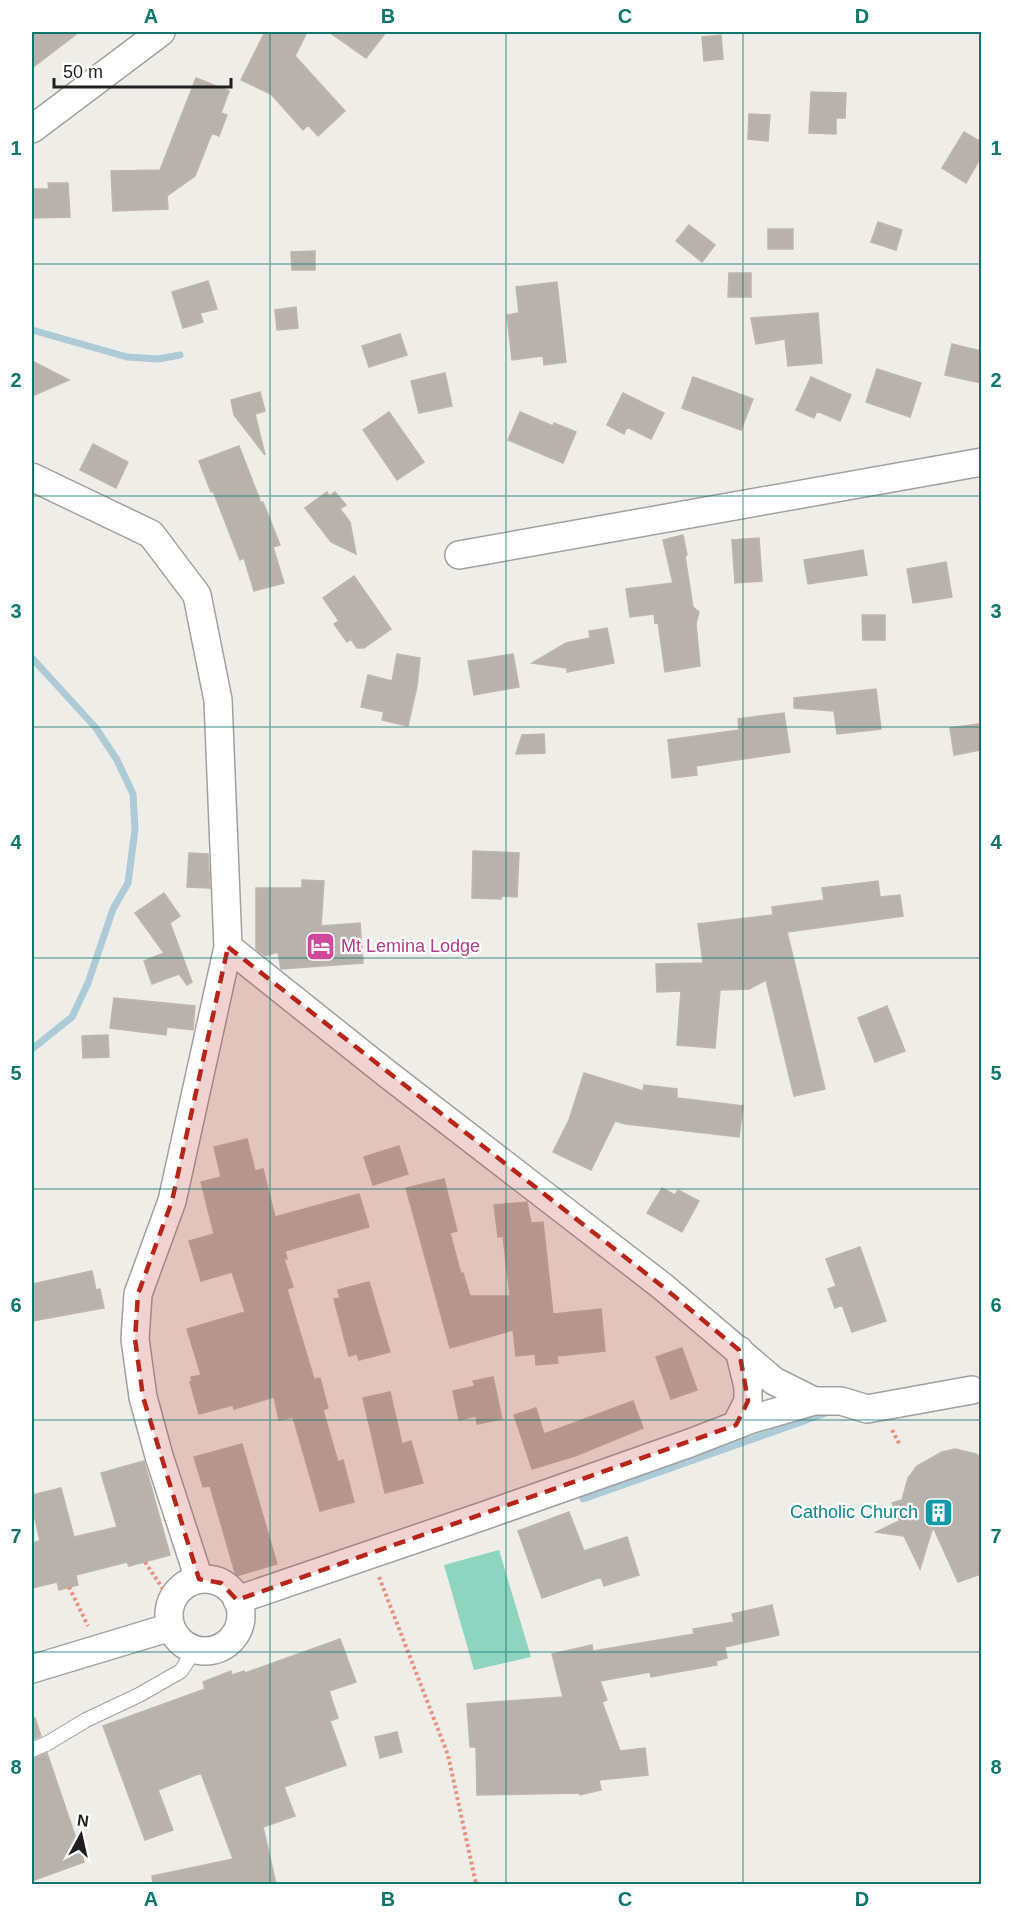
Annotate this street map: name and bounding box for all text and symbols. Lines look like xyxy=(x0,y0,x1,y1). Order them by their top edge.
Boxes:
text: A xyxy=(144,5,158,27)
text: B xyxy=(381,5,395,27)
text: C xyxy=(618,5,632,27)
text: D xyxy=(855,5,869,27)
scale bar xyxy=(54,51,231,89)
text: 50 m xyxy=(63,62,103,82)
text: 1 xyxy=(10,137,22,159)
text: 1 xyxy=(990,137,1002,159)
text: 2 xyxy=(10,369,22,391)
text: 2 xyxy=(990,369,1002,391)
text: 3 xyxy=(10,600,22,622)
text: 3 xyxy=(990,600,1002,622)
text: 4 xyxy=(10,831,22,853)
text: 4 xyxy=(990,831,1002,853)
hotel icon: Mt Lemina Lodge xyxy=(304,930,336,962)
place label: Mt Lemina Lodge xyxy=(341,936,480,956)
text: 5 xyxy=(10,1062,22,1084)
text: 5 xyxy=(990,1062,1002,1084)
text: 6 xyxy=(10,1294,22,1316)
text: 6 xyxy=(990,1294,1002,1316)
building icon: Catholic Church xyxy=(923,1496,955,1528)
place label: Catholic Church xyxy=(790,1502,918,1522)
text: 7 xyxy=(10,1525,22,1547)
text: 7 xyxy=(990,1525,1002,1547)
text: 8 xyxy=(10,1756,22,1778)
text: 8 xyxy=(990,1756,1002,1778)
north arrow xyxy=(51,1805,111,1865)
text: N xyxy=(76,1811,90,1830)
text: A xyxy=(144,1888,158,1910)
text: B xyxy=(381,1888,395,1910)
text: C xyxy=(618,1888,632,1910)
text: D xyxy=(855,1888,869,1910)

